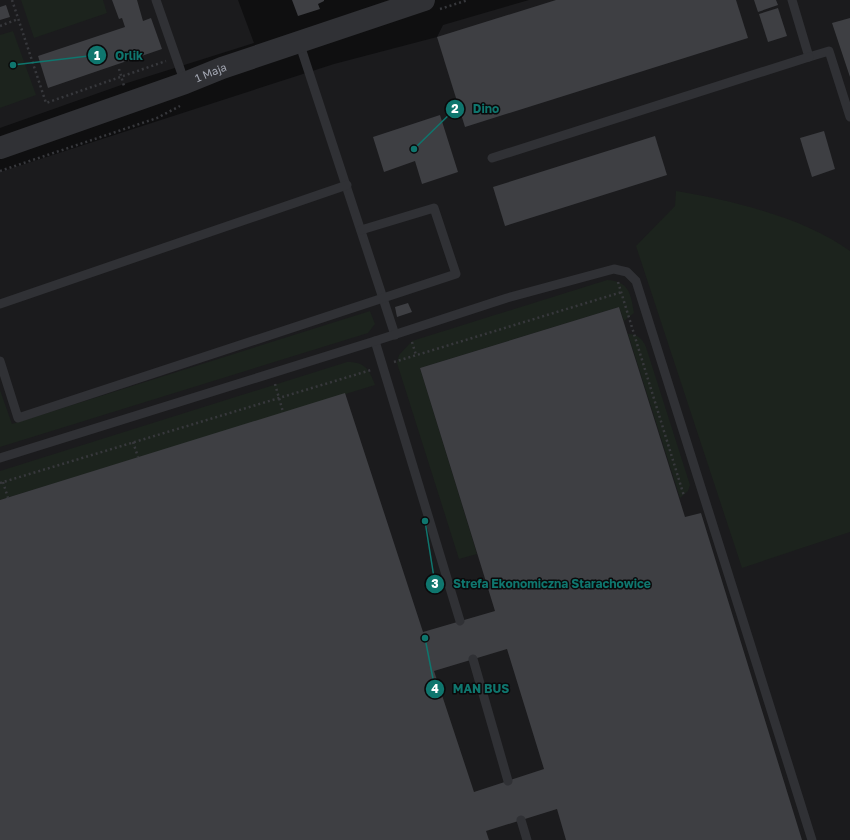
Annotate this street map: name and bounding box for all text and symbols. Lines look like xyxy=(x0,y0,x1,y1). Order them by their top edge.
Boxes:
callout: Orlik xyxy=(87,43,151,67)
text: 1 xyxy=(94,48,100,63)
text: Orlik xyxy=(115,48,143,63)
street label: 1 Maja xyxy=(193,60,228,84)
callout: Dino xyxy=(445,97,508,121)
text: 2 xyxy=(451,101,459,116)
text: Dino xyxy=(473,101,499,116)
callout: Strefa Ekonomiczna Starachowice xyxy=(425,572,659,596)
text: 3 xyxy=(431,576,439,591)
text: Strefa Ekonomiczna Starachowice xyxy=(453,576,651,591)
callout: MAN BUS xyxy=(425,677,518,701)
text: 4 xyxy=(431,681,439,696)
text: MAN BUS xyxy=(453,681,509,696)

